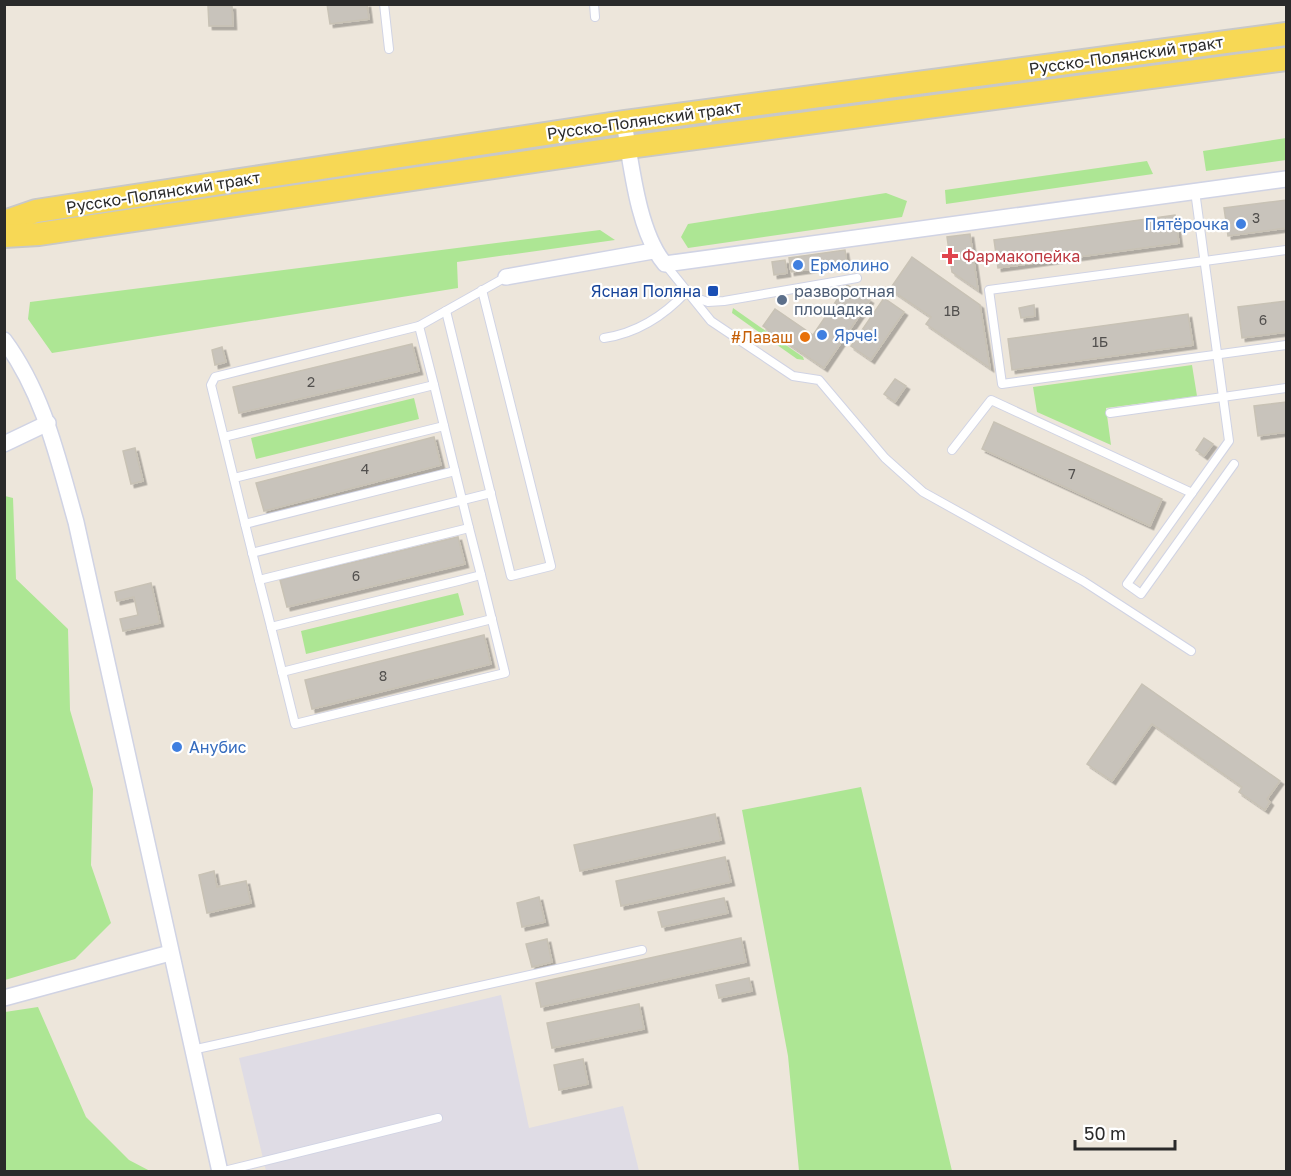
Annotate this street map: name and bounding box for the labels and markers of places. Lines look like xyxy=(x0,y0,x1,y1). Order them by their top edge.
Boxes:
place label: Пятёрочка xyxy=(1145,214,1229,234)
marker: Пятёрочка xyxy=(1234,217,1248,231)
place label: Фармакопейка xyxy=(962,246,1080,266)
marker: Фармакопейка xyxy=(943,249,957,263)
place label: Ермолино xyxy=(810,255,889,275)
marker: Ермолино xyxy=(791,258,805,272)
place label: Ясная Поляна xyxy=(591,281,701,301)
place label: разворотная площадка xyxy=(794,281,895,319)
marker: Ясная Поляна xyxy=(706,284,720,298)
marker: разворотная площадка xyxy=(775,293,789,307)
place label: Ярче! xyxy=(834,325,878,345)
place label: #Лаваш xyxy=(731,327,793,347)
marker: Ярче! xyxy=(815,328,829,342)
marker: #Лаваш xyxy=(798,330,812,344)
place label: Анубис xyxy=(189,737,247,757)
marker: Анубис xyxy=(170,740,184,754)

